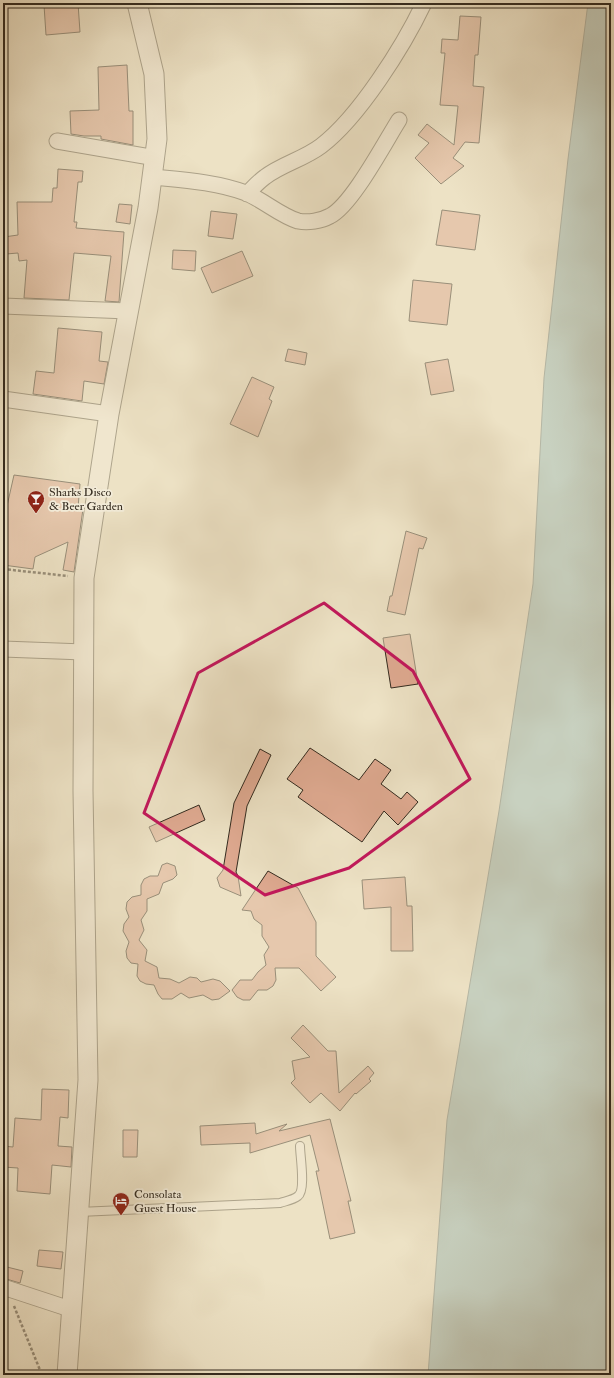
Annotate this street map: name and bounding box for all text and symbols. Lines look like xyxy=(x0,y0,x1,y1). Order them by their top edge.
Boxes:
place label: Sharks Disco & Beer Garden xyxy=(49,485,123,514)
bar icon: Sharks Disco & Beer Garden xyxy=(26,489,46,514)
place label: Consolata Guest House xyxy=(134,1187,197,1216)
hotel icon: Consolata Guest House xyxy=(111,1191,131,1216)

